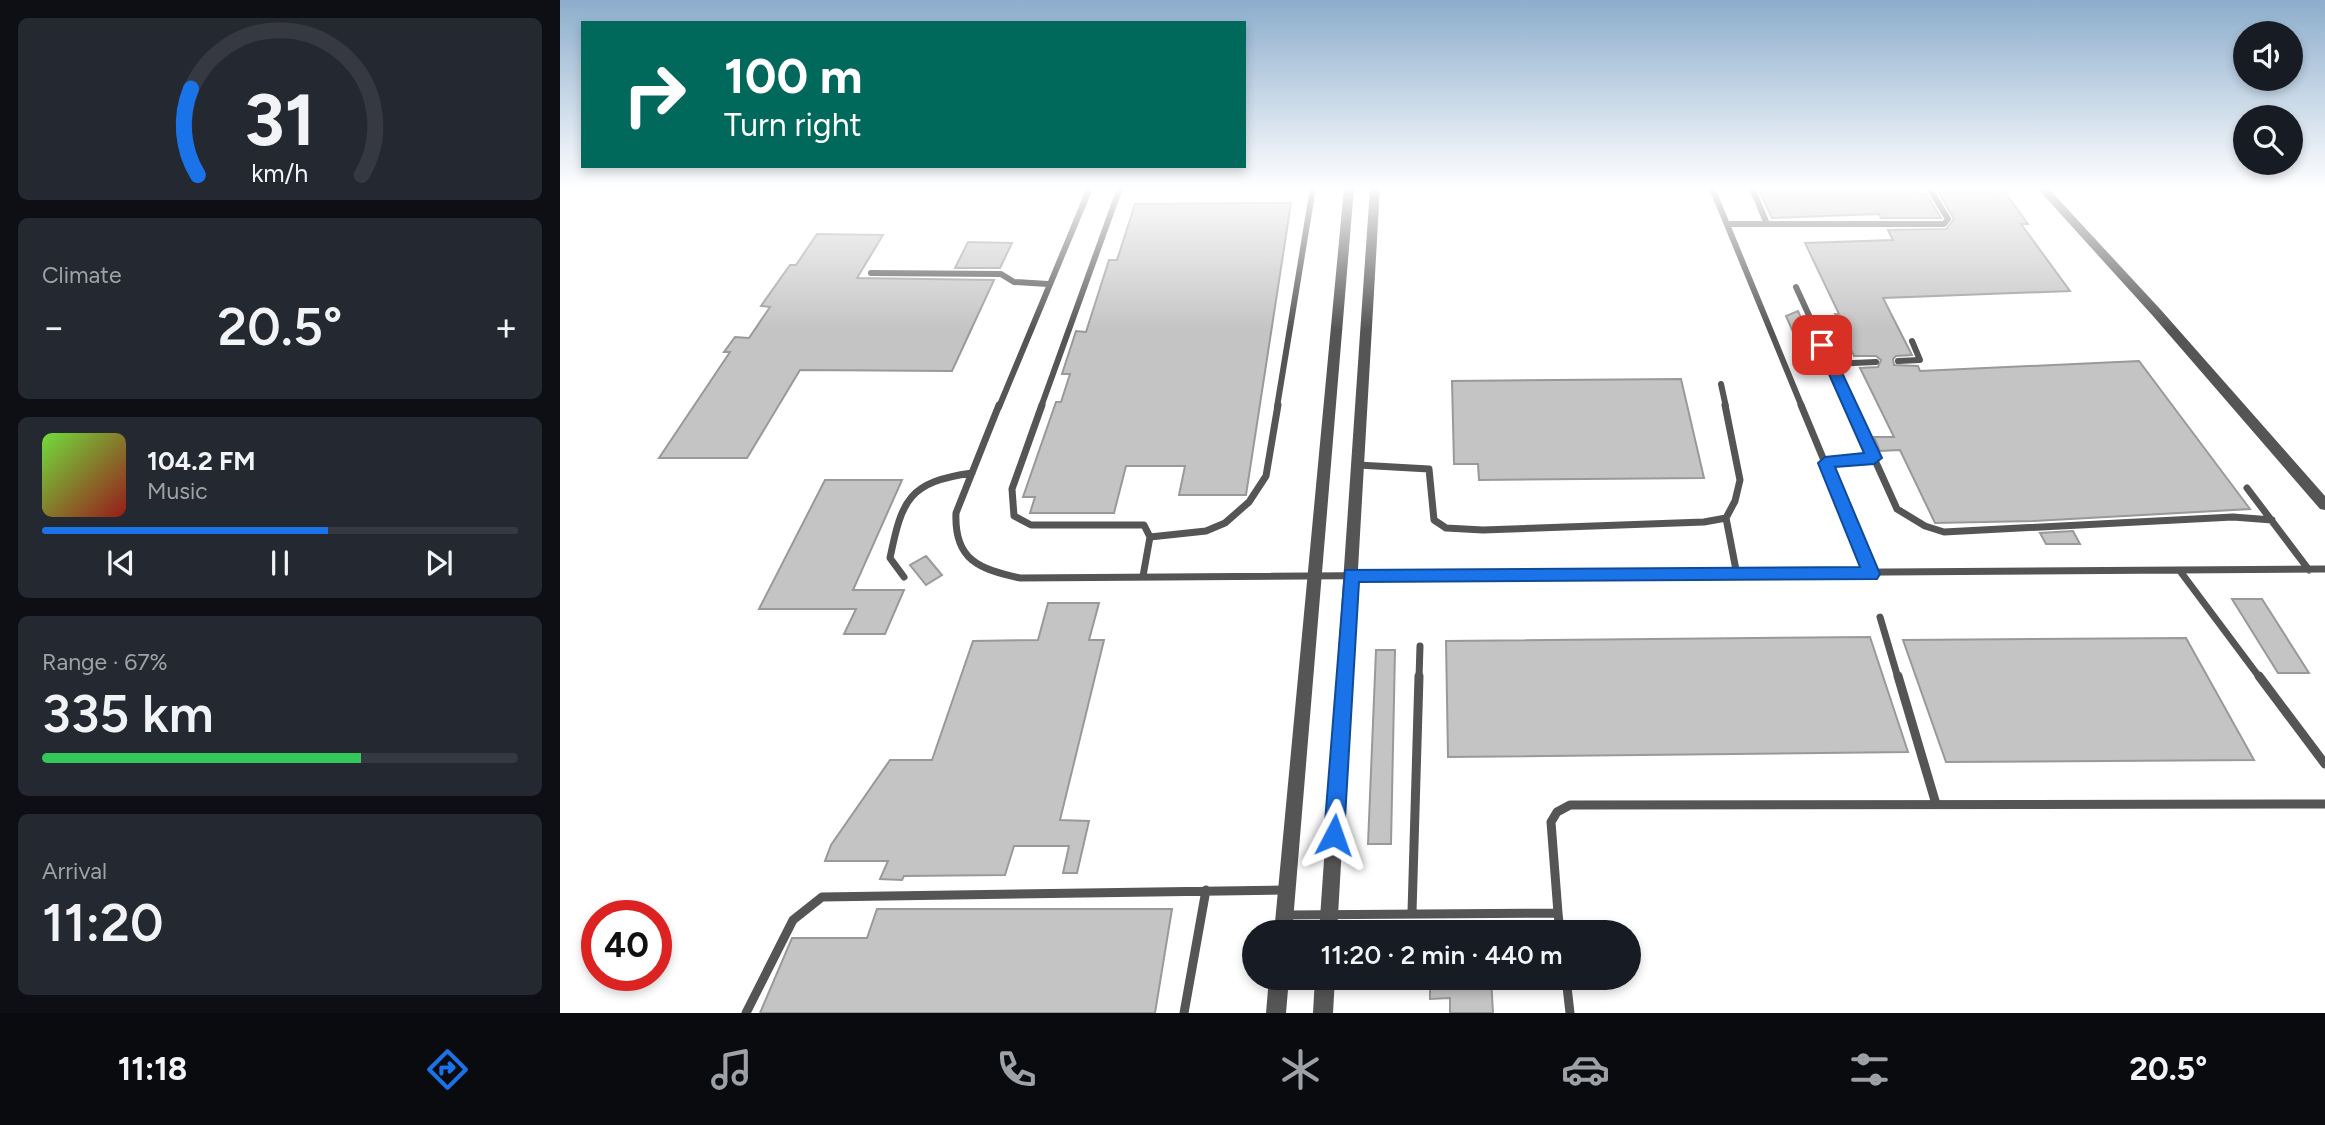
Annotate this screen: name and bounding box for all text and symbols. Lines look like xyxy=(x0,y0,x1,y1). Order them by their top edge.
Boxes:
map controls xyxy=(2233,21,2303,175)
button: sound xyxy=(2233,21,2303,91)
text: 100 m xyxy=(724,46,863,105)
icon: right xyxy=(609,49,700,140)
text: 31 xyxy=(244,76,316,163)
button: search xyxy=(2233,105,2303,175)
text: Turn right xyxy=(724,106,862,144)
text: km/h xyxy=(251,158,309,188)
text: Climate xyxy=(42,261,121,289)
text: 20.5° xyxy=(218,296,342,358)
text: − xyxy=(42,304,66,350)
text: + xyxy=(494,304,518,350)
pin xyxy=(1792,315,1852,375)
icon: arrive xyxy=(1803,326,1841,364)
text: 104.2 FM xyxy=(147,445,256,477)
text: Music xyxy=(147,477,208,505)
icon: previous xyxy=(102,544,140,582)
icon: pause xyxy=(261,544,299,582)
icon: next xyxy=(420,544,458,582)
text: Range · 67% xyxy=(42,648,168,676)
text: 335 km xyxy=(42,683,214,745)
position arrow xyxy=(1297,798,1371,872)
text: Arrival xyxy=(42,857,107,885)
text: 11:20 xyxy=(42,892,163,954)
speed limit sign: 40 xyxy=(581,900,672,991)
text: 11:20 · 2 min · 440 m xyxy=(1320,939,1563,971)
icon: directions xyxy=(423,1045,472,1094)
icon: music xyxy=(707,1045,756,1094)
icon: phone xyxy=(992,1045,1041,1094)
icon: climate xyxy=(1276,1045,1325,1094)
icon: car xyxy=(1561,1045,1610,1094)
icon: filters xyxy=(1845,1045,1894,1094)
text: 11:18 xyxy=(118,1050,187,1088)
text: 20.5° xyxy=(2129,1050,2207,1088)

